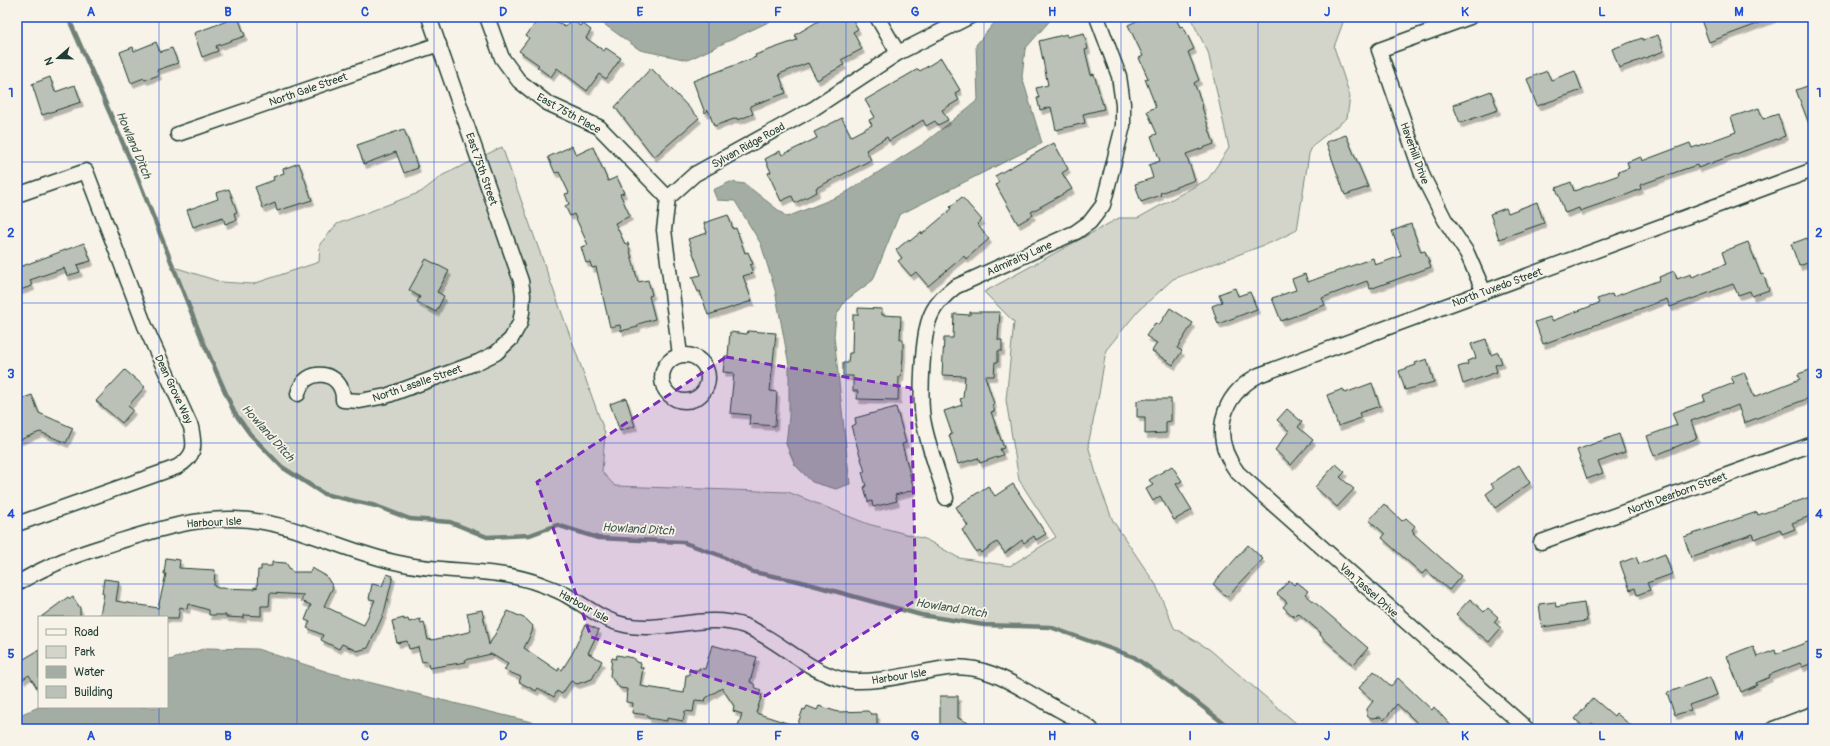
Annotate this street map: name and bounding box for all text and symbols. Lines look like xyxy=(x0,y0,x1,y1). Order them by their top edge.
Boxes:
text: A xyxy=(87,4,96,20)
text: B xyxy=(224,4,232,20)
text: C xyxy=(361,4,369,20)
text: D xyxy=(499,4,507,20)
text: E xyxy=(637,4,644,20)
text: F xyxy=(774,4,782,20)
text: G xyxy=(911,4,920,20)
text: H xyxy=(1048,4,1056,20)
text: I xyxy=(1188,4,1192,20)
text: J xyxy=(1324,4,1330,20)
text: K xyxy=(1461,4,1469,20)
text: L xyxy=(1598,4,1606,20)
text: M xyxy=(1734,4,1744,20)
north arrow xyxy=(38,38,78,78)
text: N xyxy=(42,55,56,67)
street label: North Gale Street xyxy=(267,70,350,109)
text: 1 xyxy=(8,85,14,101)
text: 1 xyxy=(1816,85,1822,101)
street label: East 75th Place xyxy=(534,91,604,137)
water label: Howland Ditch xyxy=(113,109,155,182)
street label: Sylvan Ridge Road xyxy=(709,120,787,171)
street label: Haverhill Drive xyxy=(1397,121,1432,186)
street label: East 75th Street xyxy=(463,131,500,208)
text: 2 xyxy=(7,225,15,241)
text: 2 xyxy=(1815,225,1823,241)
street label: Admiralty Lane xyxy=(985,238,1054,279)
street label: North Tuxedo Street xyxy=(1450,265,1544,310)
street label: Dean Grove Way xyxy=(152,353,195,426)
street label: North Lasalle Street xyxy=(371,362,464,405)
text: 3 xyxy=(7,366,15,382)
text: 3 xyxy=(1815,366,1823,382)
water label: Howland Ditch xyxy=(238,402,298,466)
street label: North Dearborn Street xyxy=(1626,469,1729,517)
text: 4 xyxy=(7,506,15,522)
text: 4 xyxy=(1815,506,1823,522)
street label: Harbour Isle xyxy=(186,515,243,530)
water label: Howland Ditch xyxy=(602,520,675,539)
street label: Van Tassel Drive xyxy=(1337,561,1401,620)
street label: Harbour Isle xyxy=(556,587,612,626)
water label: Howland Ditch xyxy=(914,595,989,622)
legend xyxy=(38,616,168,708)
text: Road xyxy=(74,625,99,640)
text: Park xyxy=(74,645,95,660)
text: 5 xyxy=(7,646,15,662)
text: 5 xyxy=(1815,646,1823,662)
text: Water xyxy=(74,665,105,680)
street label: Harbour Isle xyxy=(871,666,928,687)
text: Building xyxy=(74,685,113,700)
text: A xyxy=(87,728,96,744)
text: B xyxy=(224,728,232,744)
text: C xyxy=(361,728,369,744)
text: D xyxy=(499,728,507,744)
text: E xyxy=(637,728,644,744)
text: F xyxy=(774,728,782,744)
text: G xyxy=(911,728,920,744)
text: H xyxy=(1048,728,1056,744)
text: I xyxy=(1188,728,1192,744)
text: J xyxy=(1324,728,1330,744)
text: K xyxy=(1461,728,1469,744)
text: L xyxy=(1598,728,1606,744)
text: M xyxy=(1734,728,1744,744)

